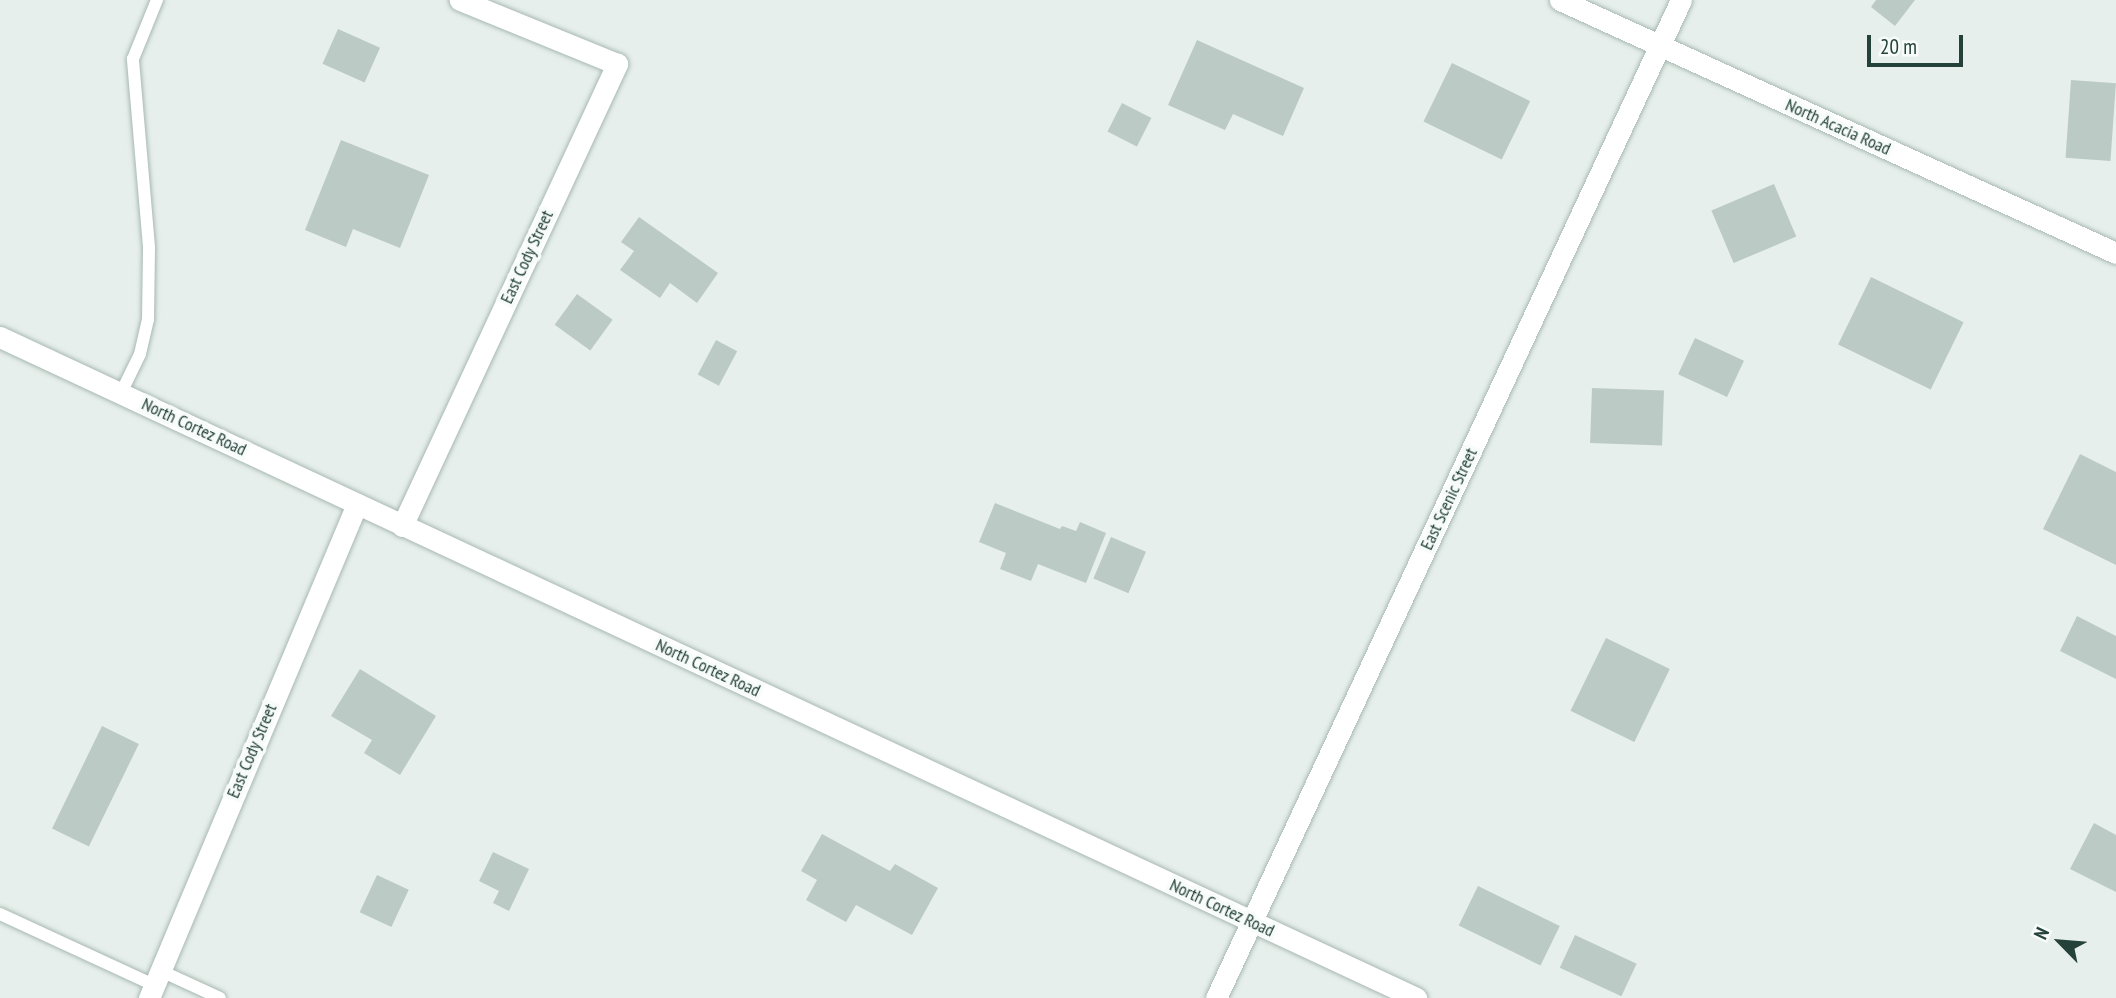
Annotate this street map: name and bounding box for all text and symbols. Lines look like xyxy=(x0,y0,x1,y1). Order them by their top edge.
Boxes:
scale bar xyxy=(1871,21,1967,65)
text: 20 m xyxy=(1880,33,1917,60)
street label: North Acacia Road xyxy=(1782,94,1894,160)
street label: East Cody Street xyxy=(496,207,558,307)
street label: North Cortez Road xyxy=(138,393,250,461)
street label: East Scenic Street xyxy=(1416,444,1482,554)
street label: North Cortez Road xyxy=(652,634,764,702)
street label: East Cody Street xyxy=(222,700,282,802)
street label: North Cortez Road xyxy=(1166,874,1278,942)
north arrow xyxy=(2025,907,2095,977)
text: N xyxy=(2028,923,2054,943)

